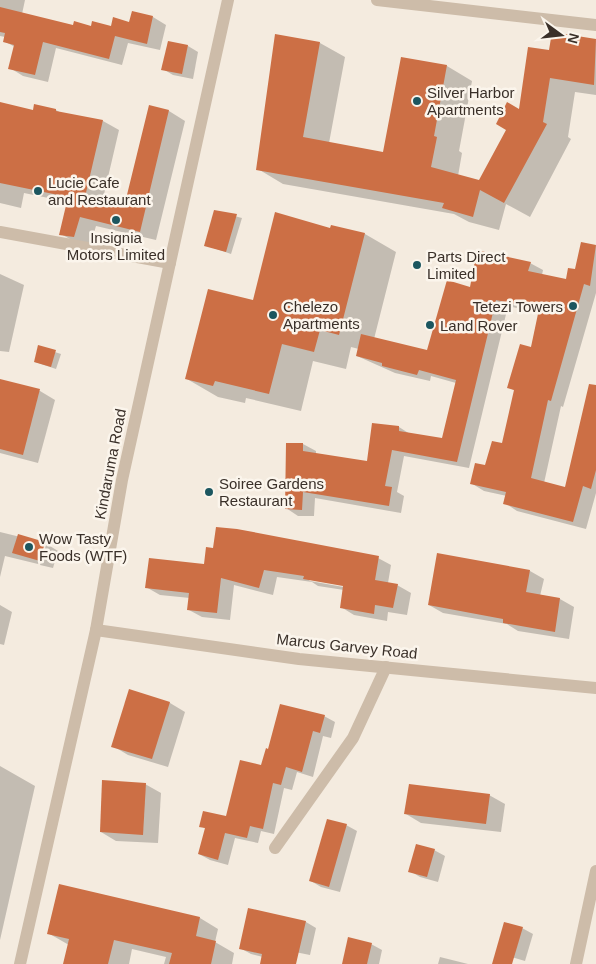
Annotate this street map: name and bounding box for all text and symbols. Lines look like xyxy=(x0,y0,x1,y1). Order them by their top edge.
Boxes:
north arrow xyxy=(536,10,586,60)
text: N xyxy=(565,31,583,45)
place label: Silver Harbor Apartments xyxy=(427,84,515,118)
marker: Silver Harbor Apartments xyxy=(411,95,423,107)
place label: Lucie Cafe and Restaurant xyxy=(48,174,151,208)
marker: Lucie Cafe and Restaurant xyxy=(32,185,44,197)
marker: Insignia Motors Limited xyxy=(110,214,122,226)
place label: Insignia Motors Limited xyxy=(67,229,165,263)
place label: Parts Direct Limited xyxy=(427,248,506,282)
marker: Parts Direct Limited xyxy=(411,259,423,271)
place label: Chelezo Apartments xyxy=(283,298,360,332)
place label: Tetezi Towers xyxy=(472,298,563,315)
marker: Tetezi Towers xyxy=(567,300,579,312)
marker: Chelezo Apartments xyxy=(267,309,279,321)
place label: Land Rover xyxy=(440,317,518,334)
marker: Land Rover xyxy=(424,319,436,331)
street label: Kindaruma Road xyxy=(91,407,129,521)
place label: Soiree Gardens Restaurant xyxy=(219,475,324,509)
marker: Soiree Gardens Restaurant xyxy=(203,486,215,498)
place label: Wow Tasty Foods (WTF) xyxy=(39,530,127,564)
marker: Wow Tasty Foods (WTF) xyxy=(23,541,35,553)
street label: Marcus Garvey Road xyxy=(276,630,418,662)

